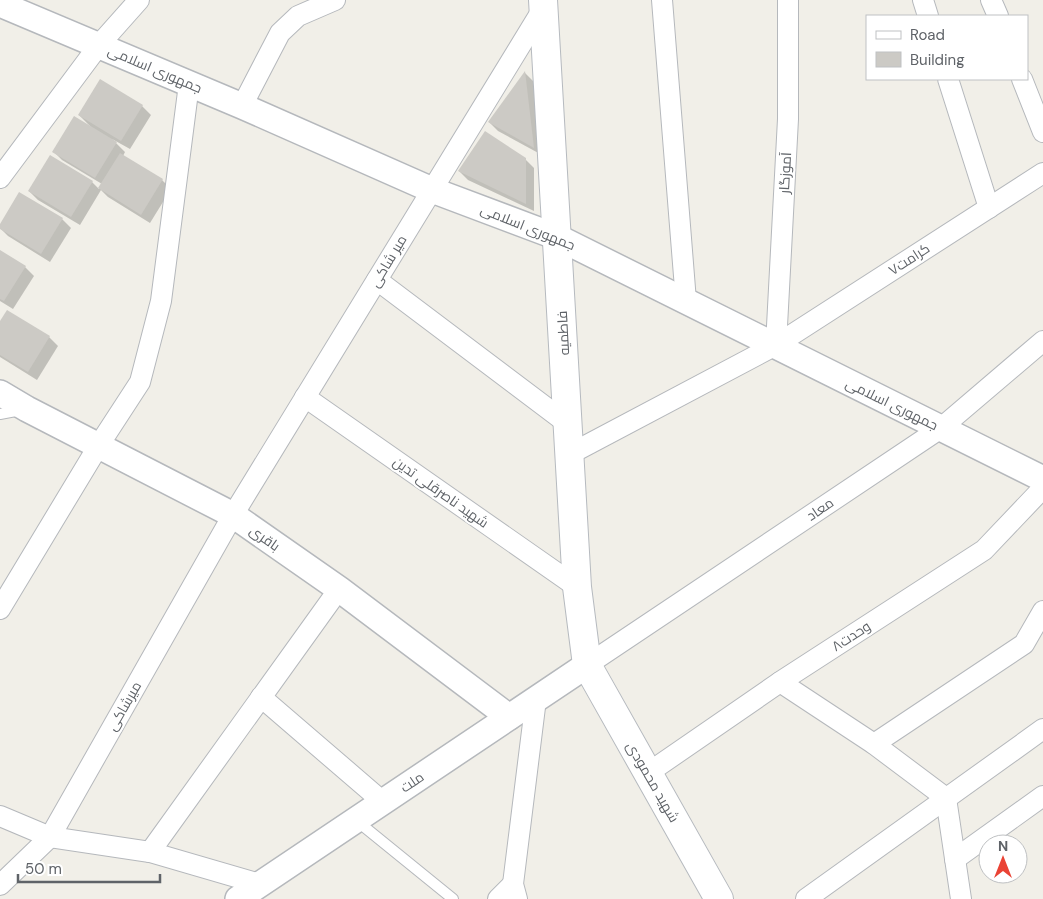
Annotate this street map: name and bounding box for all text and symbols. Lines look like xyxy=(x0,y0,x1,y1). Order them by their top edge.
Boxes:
legend xyxy=(866,15,1028,80)
text: Road xyxy=(910,25,945,45)
street label: جمهوری اسلامی xyxy=(105,41,205,97)
text: Building xyxy=(910,50,965,70)
street label: آموزگار xyxy=(775,151,795,195)
street label: جمهوری اسلامی xyxy=(478,200,578,254)
street label: میر شاکی xyxy=(365,232,411,290)
street label: کرامت۷ xyxy=(885,239,933,279)
street label: فاطمیه xyxy=(553,310,573,356)
street label: جمهوری اسلامی xyxy=(843,374,941,434)
street label: شهید ناصرقلی تدین xyxy=(390,452,492,532)
street label: معاد xyxy=(803,493,837,525)
street label: باقری xyxy=(246,521,284,555)
street label: وحدت۸ xyxy=(828,617,874,655)
street label: میرشاکی xyxy=(103,678,145,734)
street label: شهید محمودی xyxy=(623,738,683,826)
street label: ملت xyxy=(397,768,427,796)
north arrow xyxy=(978,834,1028,884)
text: N xyxy=(998,837,1008,855)
scale bar xyxy=(18,852,160,884)
text: 50 m xyxy=(25,859,62,879)

